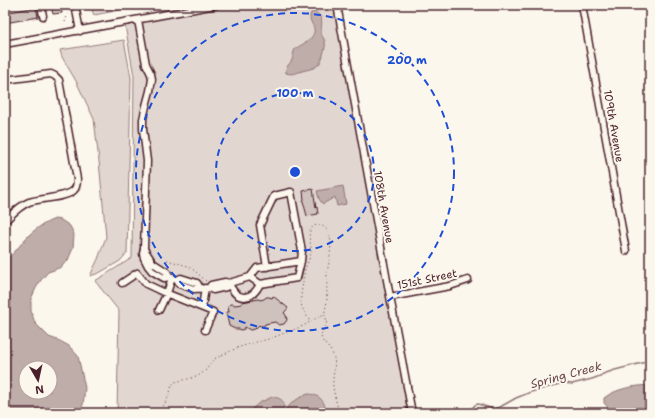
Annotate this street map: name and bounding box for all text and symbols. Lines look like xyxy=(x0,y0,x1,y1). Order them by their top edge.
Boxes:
text: 200 m xyxy=(387,52,427,68)
text: 100 m xyxy=(277,85,314,101)
street label: 109th Avenue xyxy=(600,89,627,163)
centre of rings xyxy=(288,165,302,179)
street label: 108th Avenue xyxy=(370,170,397,245)
street label: 151st Street xyxy=(396,266,459,293)
water label: Spring Creek xyxy=(529,358,603,392)
north arrow xyxy=(18,360,58,400)
text: N xyxy=(34,381,45,398)

